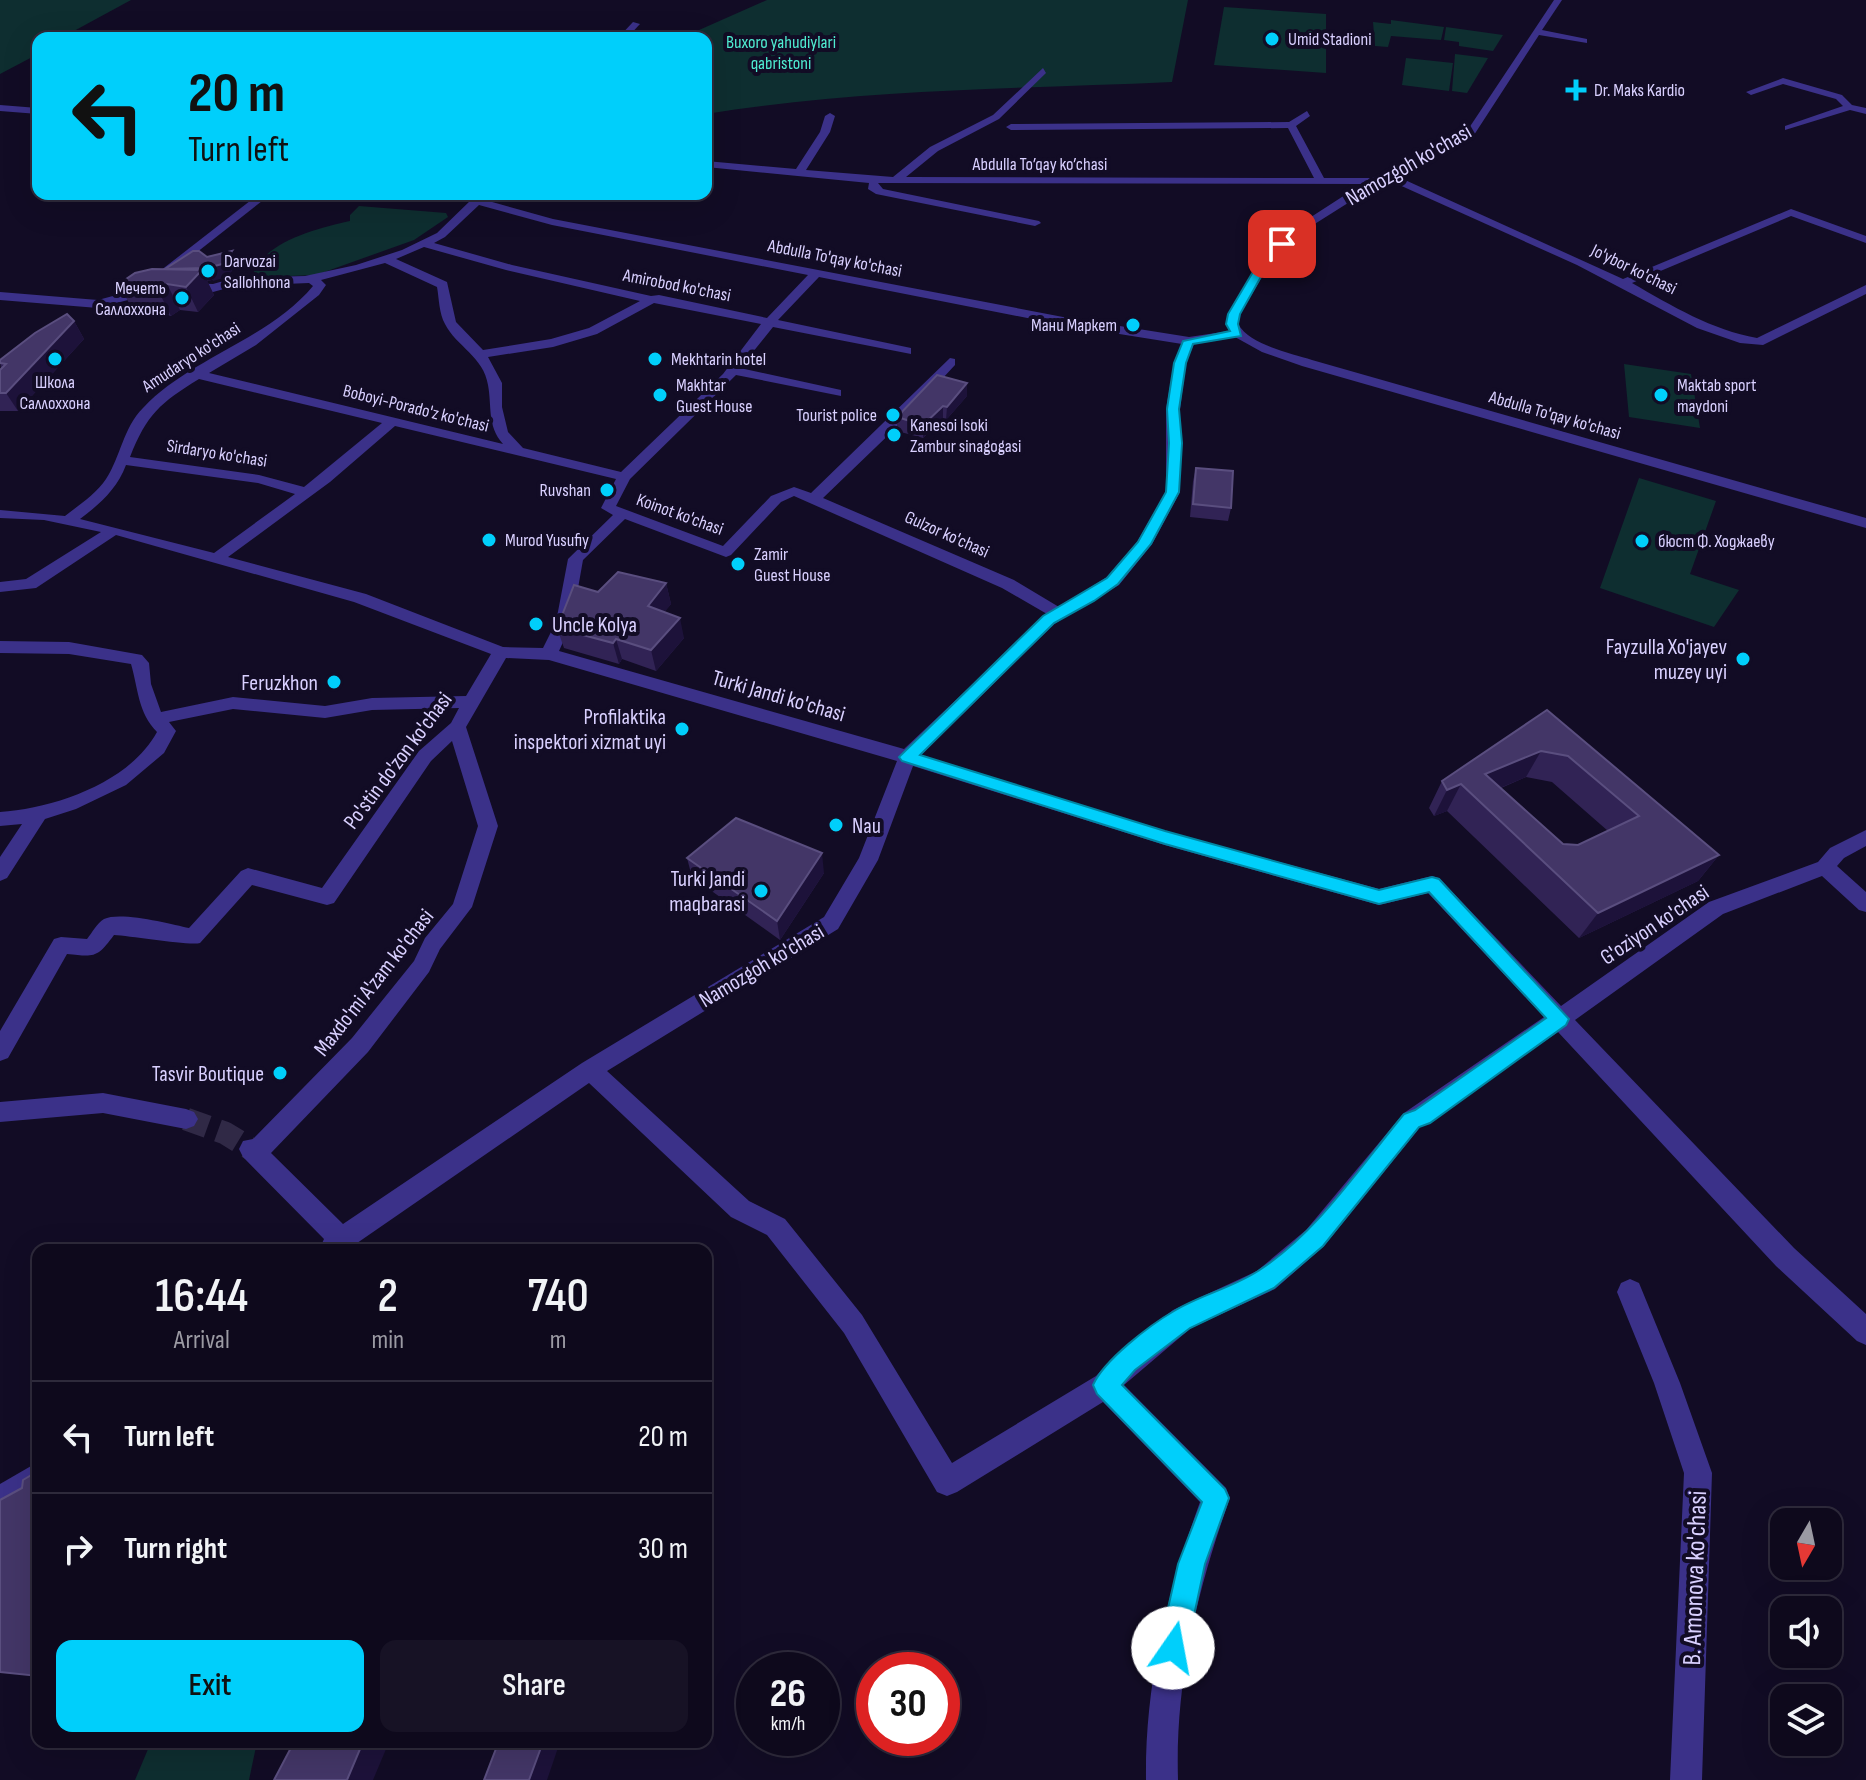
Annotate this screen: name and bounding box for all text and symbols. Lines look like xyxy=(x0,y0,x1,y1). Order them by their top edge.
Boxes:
place label: Umid Stadioni xyxy=(1288,29,1372,50)
marker: Umid Stadioni xyxy=(1263,30,1281,48)
park label: Buxoro yahudiylari qabristoni xyxy=(726,32,836,74)
text: 20 m xyxy=(188,61,285,128)
icon: left xyxy=(56,64,160,168)
marker: Dr. Maks Kardio xyxy=(1565,79,1587,101)
place label: Dr. Maks Kardio xyxy=(1594,80,1685,101)
street label: Namozgoh ko'chasi xyxy=(1341,118,1476,212)
text: Turn left xyxy=(188,129,289,172)
street label: Abdulla To’qay ko’chasi xyxy=(972,154,1107,175)
pin xyxy=(1248,210,1316,278)
icon: arrive xyxy=(1260,222,1304,266)
street label: Abdulla To'qay ko'chasi xyxy=(765,235,904,282)
street label: Jo'ybor ko'chasi xyxy=(1587,239,1680,299)
place label: Darvozai Sallohhona xyxy=(224,251,290,293)
marker: Darvozai Sallohhona xyxy=(199,262,217,280)
street label: Amirobod ko'chasi xyxy=(620,265,732,306)
place label: Мечеть Саллоххона xyxy=(95,278,166,320)
marker: Мечеть Саллоххона xyxy=(173,289,191,307)
place label: Мани Маркет xyxy=(1031,315,1117,336)
marker: Мани Маркет xyxy=(1124,316,1142,334)
street label: Amudaryo ko'chasi xyxy=(138,318,244,397)
place label: Mekhtarin hotel xyxy=(671,349,766,370)
marker: Школа Саллоххона xyxy=(46,350,64,368)
marker: Mekhtarin hotel xyxy=(646,350,664,368)
place label: Школа Саллоххона xyxy=(20,372,90,414)
place label: Makhtar Guest House xyxy=(676,375,752,417)
place label: Maktab sport maydoni xyxy=(1677,375,1757,417)
street label: Boboyi-Porado'z ko'chasi xyxy=(341,380,491,437)
marker: Makhtar Guest House xyxy=(651,386,669,404)
street label: Abdulla To'qay ko'chasi xyxy=(1486,386,1623,444)
marker: Maktab sport maydoni xyxy=(1652,386,1670,404)
place label: Tourist police xyxy=(796,405,877,426)
marker: Tourist police xyxy=(884,406,902,424)
place label: Kanesoi Isoki Zambur sinagogasi xyxy=(910,415,1021,457)
marker: Kanesoi Isoki Zambur sinagogasi xyxy=(885,426,903,444)
street label: Sirdaryo ko'chasi xyxy=(165,435,269,472)
place label: Ruvshan xyxy=(539,480,591,501)
marker: Ruvshan xyxy=(598,481,616,499)
street label: Koinot ko'chasi xyxy=(634,489,726,540)
street label: Gulzor ko'chasi xyxy=(901,507,992,562)
place label: Murod Yusufiy xyxy=(505,530,589,551)
marker: Murod Yusufiy xyxy=(480,531,498,549)
place label: бюст Ф. Ходжаеву xyxy=(1658,531,1775,552)
marker: бюст Ф. Ходжаеву xyxy=(1633,532,1651,550)
place label: Zamir Guest House xyxy=(754,544,830,586)
marker: Zamir Guest House xyxy=(729,555,747,573)
place label: Uncle Kolya xyxy=(552,612,637,639)
marker: Uncle Kolya xyxy=(527,615,545,633)
place label: Fayzulla Xo'jayev muzey uyi xyxy=(1606,634,1727,686)
marker: Fayzulla Xo'jayev muzey uyi xyxy=(1734,650,1752,668)
street label: Turki Jandi ko'chasi xyxy=(709,665,848,728)
place label: Feruzkhon xyxy=(241,670,318,697)
marker: Feruzkhon xyxy=(325,673,343,691)
street label: Po'stin do'zon ko'chasi xyxy=(338,687,458,835)
place label: Profilaktika inspektori xizmat uyi xyxy=(514,704,666,756)
marker: Profilaktika inspektori xizmat uyi xyxy=(673,720,691,738)
place label: Nau xyxy=(852,813,881,840)
marker: Nau xyxy=(827,816,845,834)
place label: Turki Jandi maqbarasi xyxy=(669,866,745,918)
street label: G'oziyon ko'chasi xyxy=(1595,879,1714,971)
marker: Turki Jandi maqbarasi xyxy=(752,882,770,900)
street label: Maxdo'mi A'zam ko'chasi xyxy=(308,904,440,1062)
street label: Namozgoh ko'chasi xyxy=(695,918,829,1014)
place label: Tasvir Boutique xyxy=(152,1061,264,1088)
marker: Tasvir Boutique xyxy=(271,1064,289,1082)
text: 16:44 xyxy=(155,1268,248,1325)
text: 2 xyxy=(378,1268,398,1325)
text: 740 xyxy=(527,1268,589,1325)
text: Arrival xyxy=(174,1325,230,1356)
text: min xyxy=(372,1325,404,1356)
text: m xyxy=(550,1325,566,1356)
icon: left xyxy=(56,1415,100,1459)
text: Turn left xyxy=(124,1419,214,1455)
text: 20 m xyxy=(638,1419,688,1455)
street label: B. Amonova ko'chasi xyxy=(1677,1490,1714,1666)
north arrow xyxy=(1770,1508,1842,1580)
map controls xyxy=(1770,1508,1842,1756)
icon: right xyxy=(56,1527,100,1571)
text: Turn right xyxy=(124,1531,227,1567)
text: 30 m xyxy=(638,1531,688,1567)
button: sound xyxy=(1770,1596,1842,1668)
position arrow xyxy=(1131,1606,1215,1690)
button: Exit xyxy=(56,1640,364,1732)
button: Share xyxy=(380,1640,688,1732)
speed limit sign: 30 xyxy=(856,1652,960,1756)
text: 26 xyxy=(770,1670,806,1718)
button: layers xyxy=(1770,1684,1842,1756)
text: km/h xyxy=(771,1712,805,1736)

